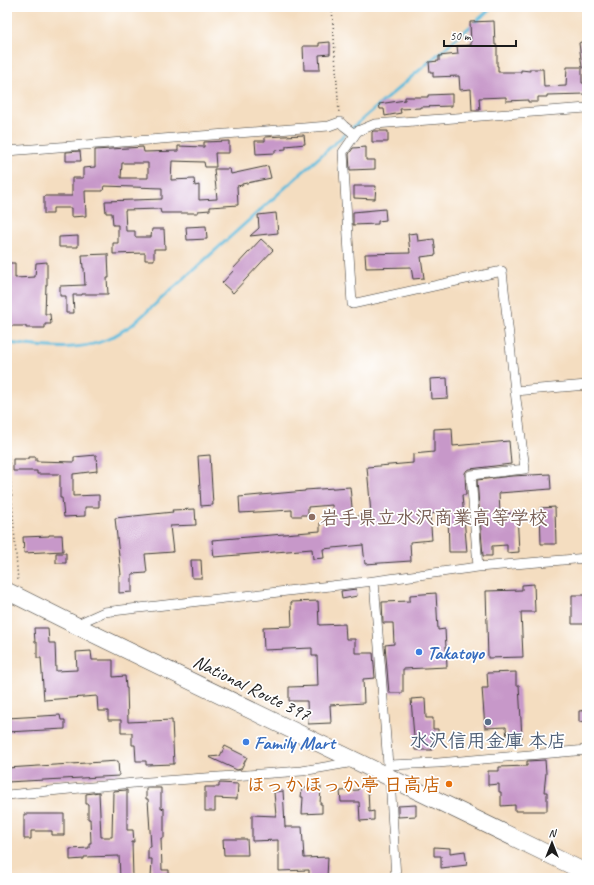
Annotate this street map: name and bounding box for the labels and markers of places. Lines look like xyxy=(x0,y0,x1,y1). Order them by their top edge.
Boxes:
place label: 岩手県立水沢商業高等学校 xyxy=(320,506,548,530)
marker: 岩手県立水沢商業高等学校 xyxy=(307,512,317,522)
place label: Takatoyo xyxy=(427,641,485,665)
marker: Takatoyo xyxy=(414,647,424,657)
marker: 水沢信用金庫 本店 xyxy=(483,717,493,727)
place label: 水沢信用金庫 本店 xyxy=(410,729,566,753)
place label: Family Mart xyxy=(254,731,337,755)
marker: Family Mart xyxy=(241,737,251,747)
place label: ほっかほっか亭 日高店 xyxy=(246,773,441,797)
marker: ほっかほっか亭 日高店 xyxy=(444,779,454,789)

